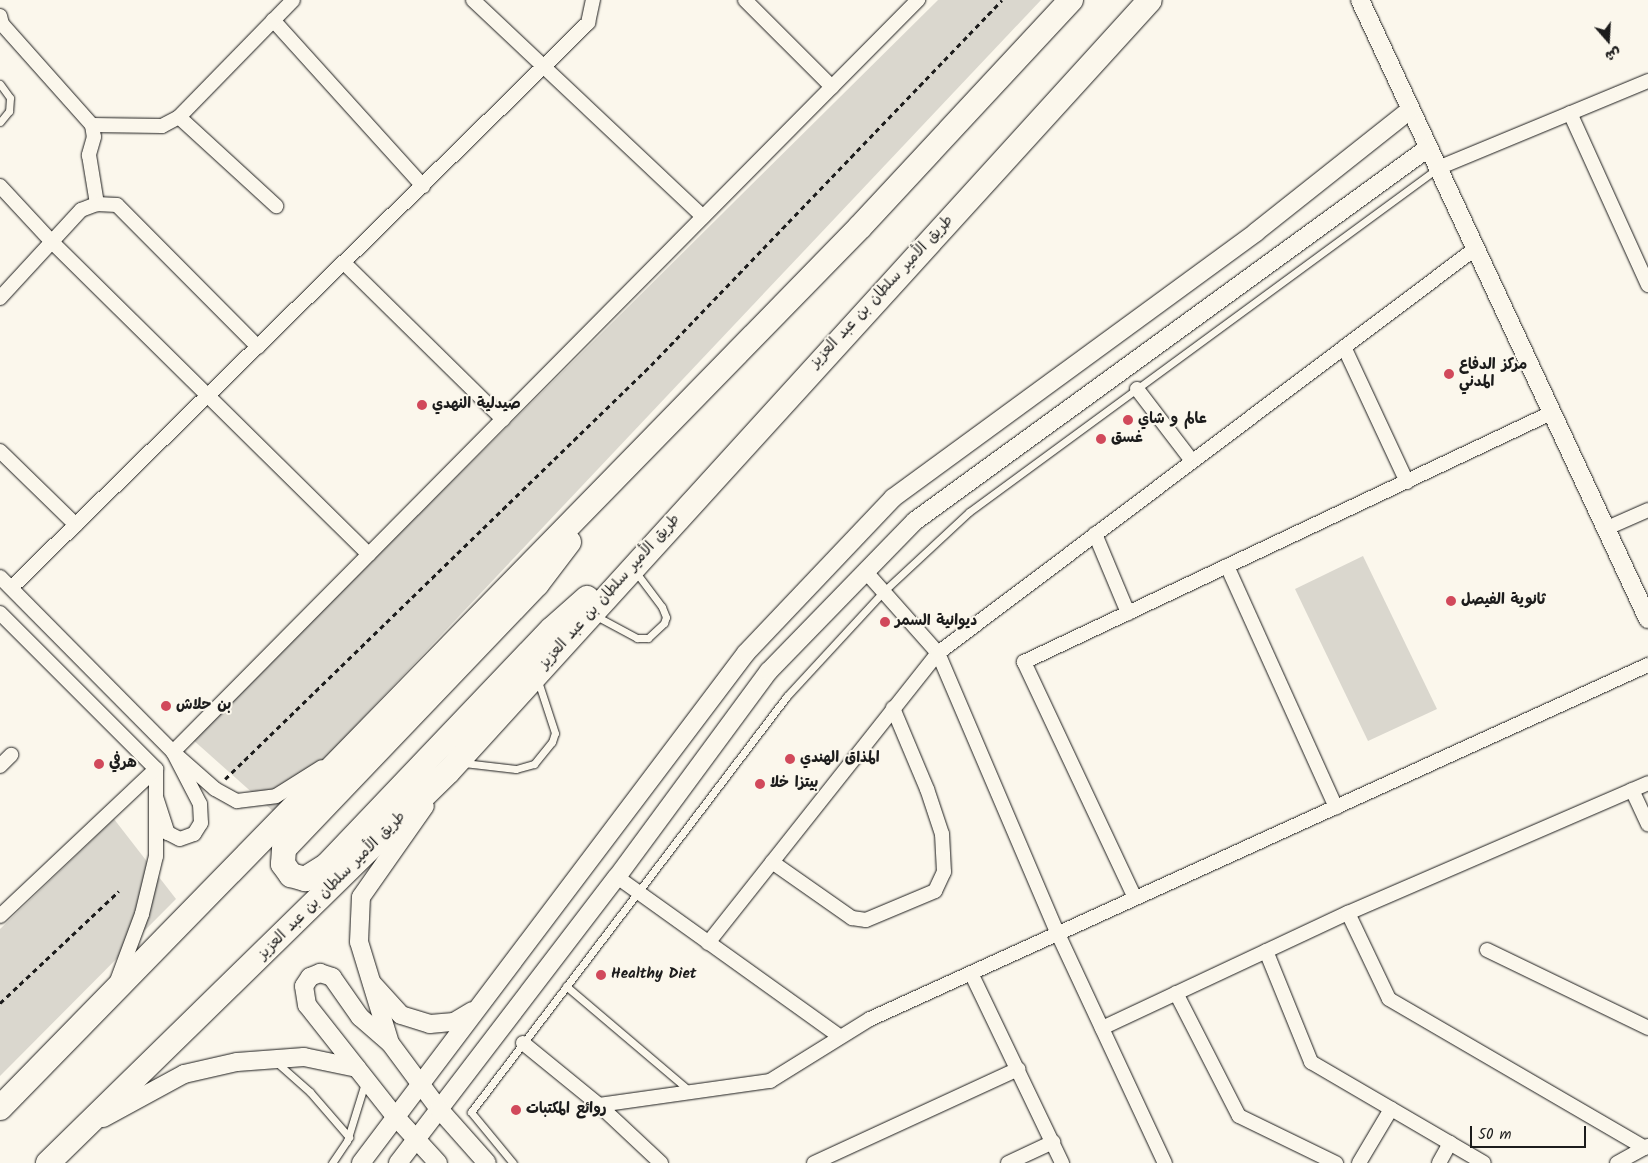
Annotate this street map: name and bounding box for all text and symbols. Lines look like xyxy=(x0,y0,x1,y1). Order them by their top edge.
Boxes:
north arrow xyxy=(1583,15,1633,65)
text: ش xyxy=(1602,41,1624,67)
street label: طريق الأمير سلطان بن عبد العزيز xyxy=(807,212,957,372)
place label: مركز الدفاع المدني xyxy=(1459,356,1527,391)
marker: مركز الدفاع المدني xyxy=(1443,368,1455,380)
place label: صيدلية النهدي xyxy=(432,396,521,414)
marker: صيدلية النهدي xyxy=(416,399,428,411)
place label: عالم و شاي xyxy=(1138,411,1207,429)
marker: عالم و شاي xyxy=(1122,414,1134,426)
place label: غسق xyxy=(1111,430,1143,448)
marker: غسق xyxy=(1095,433,1107,445)
street label: طريق الأمير سلطان بن عبد العزيز xyxy=(536,511,684,673)
place label: ثانوية الفيصل xyxy=(1461,592,1545,610)
marker: ثانوية الفيصل xyxy=(1445,595,1457,607)
place label: ديوانية السمر xyxy=(895,613,977,631)
marker: ديوانية السمر xyxy=(879,616,891,628)
place label: بن حلاش xyxy=(176,697,231,715)
marker: بن حلاش xyxy=(160,700,172,712)
place label: المذاق الهندي xyxy=(800,750,880,768)
marker: المذاق الهندي xyxy=(784,753,796,765)
place label: هرفي xyxy=(109,755,137,773)
marker: هرفي xyxy=(93,758,105,770)
place label: بيتزا خلا xyxy=(770,775,818,793)
marker: بيتزا خلا xyxy=(754,778,766,790)
street label: طريق الأمير سلطان بن عبد العزيز xyxy=(254,808,410,964)
place label: Healthy Diet xyxy=(611,966,696,984)
marker: Healthy Diet xyxy=(595,969,607,981)
place label: روائع المكتبات xyxy=(526,1101,607,1119)
marker: روائع المكتبات xyxy=(510,1104,522,1116)
scale bar xyxy=(1473,1116,1589,1148)
text: 50 m xyxy=(1478,1123,1512,1147)

